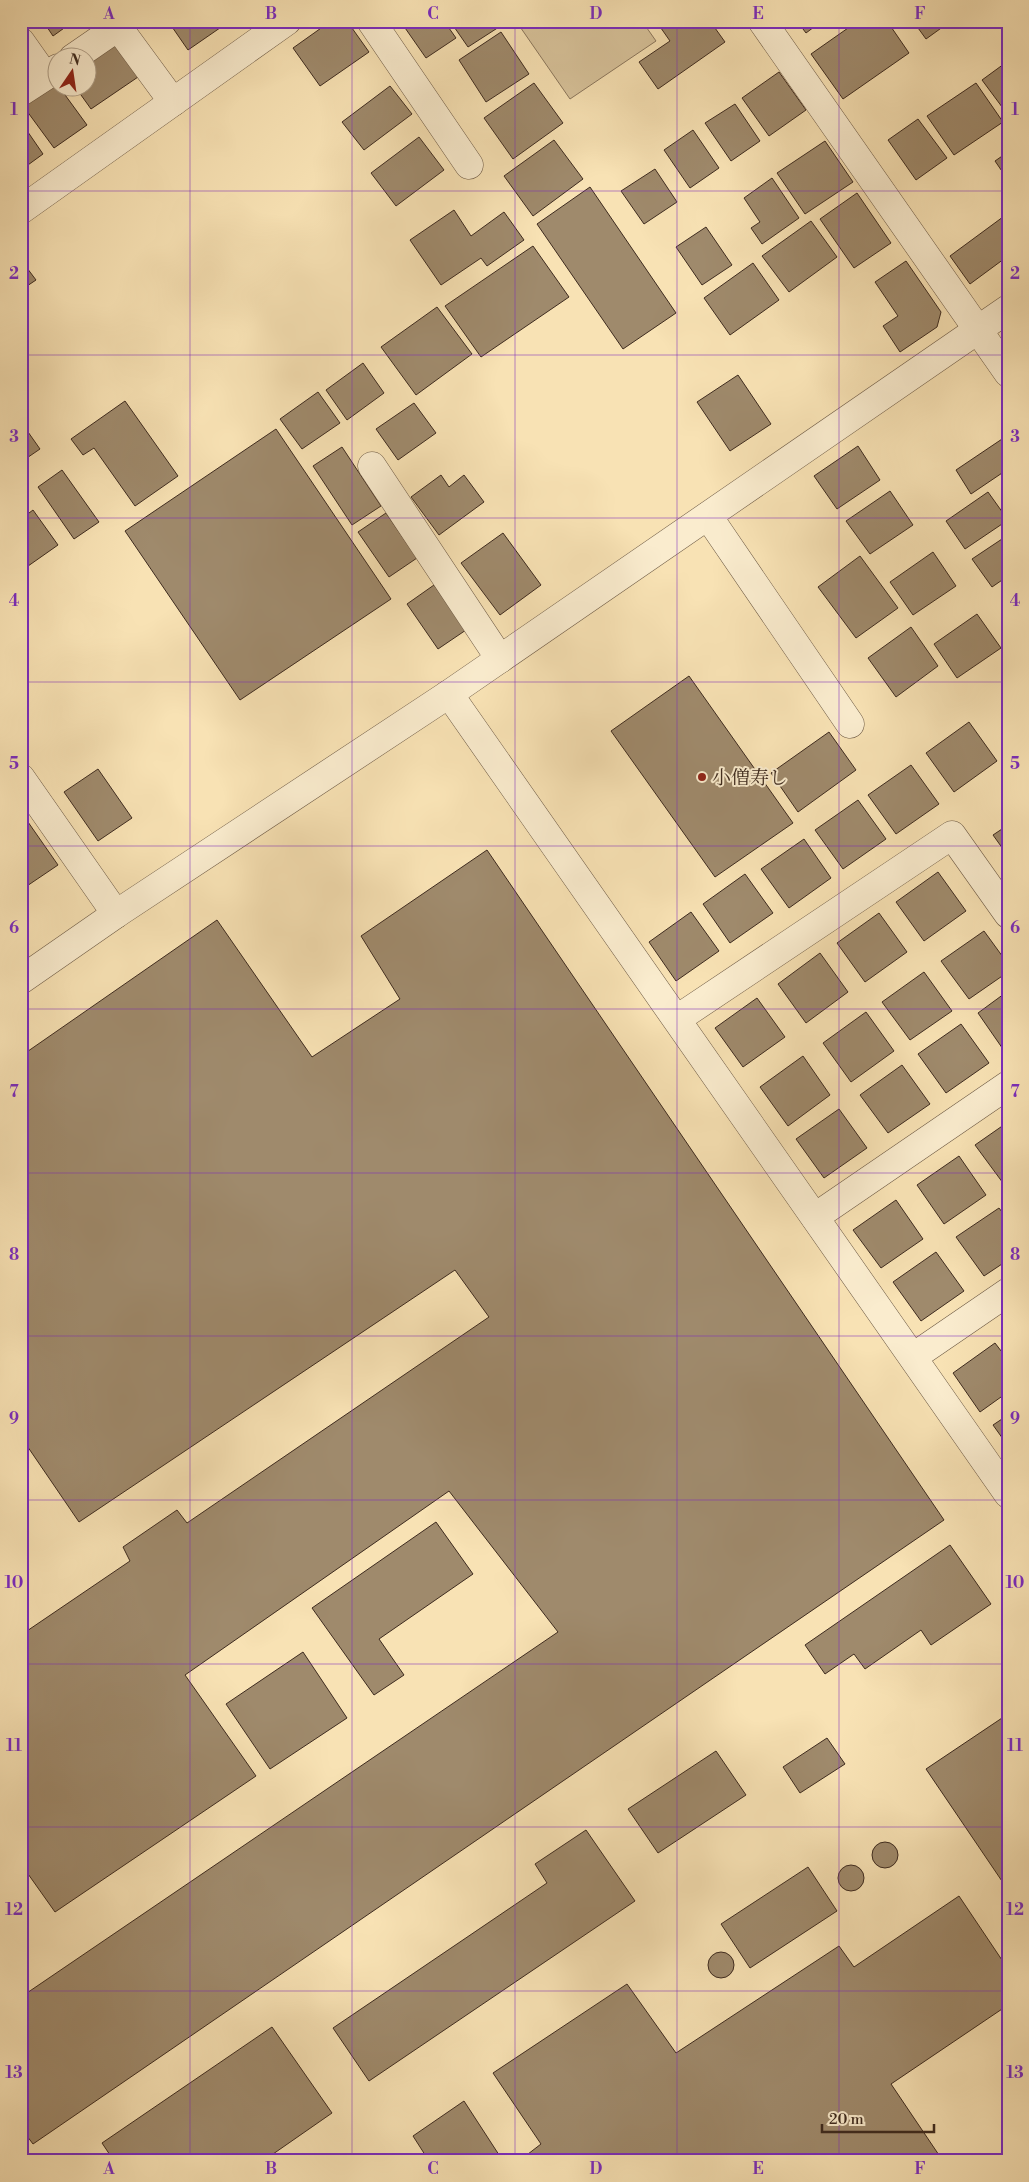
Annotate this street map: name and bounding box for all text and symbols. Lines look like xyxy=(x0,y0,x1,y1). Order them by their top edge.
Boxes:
text: A xyxy=(102,4,115,24)
text: B xyxy=(265,4,277,24)
text: C xyxy=(427,4,439,24)
text: D xyxy=(590,4,603,24)
text: E xyxy=(752,4,764,24)
text: F xyxy=(914,4,926,24)
north arrow xyxy=(48,48,98,98)
text: N xyxy=(67,50,82,70)
text: 1 xyxy=(10,100,18,120)
text: 1 xyxy=(1011,100,1019,120)
text: 2 xyxy=(9,264,19,284)
text: 2 xyxy=(1010,264,1020,284)
text: 3 xyxy=(9,427,19,447)
text: 3 xyxy=(1010,427,1020,447)
text: 4 xyxy=(9,591,20,611)
text: 4 xyxy=(1010,591,1021,611)
text: 5 xyxy=(9,754,19,774)
text: 5 xyxy=(1010,754,1020,774)
place label: 小僧寿し xyxy=(712,766,788,790)
marker: 小僧寿し xyxy=(696,771,708,783)
text: 6 xyxy=(9,918,19,938)
text: 6 xyxy=(1010,918,1020,938)
text: 7 xyxy=(9,1082,19,1102)
text: 7 xyxy=(1010,1082,1020,1102)
text: 8 xyxy=(9,1245,19,1265)
text: 8 xyxy=(1010,1245,1020,1265)
text: 9 xyxy=(9,1409,19,1429)
text: 9 xyxy=(1010,1409,1020,1429)
text: 10 xyxy=(5,1573,23,1593)
text: 10 xyxy=(1006,1573,1024,1593)
text: 11 xyxy=(6,1736,22,1756)
text: 11 xyxy=(1007,1736,1023,1756)
text: 12 xyxy=(5,1900,23,1920)
text: 12 xyxy=(1006,1900,1024,1920)
text: 13 xyxy=(5,2063,23,2083)
text: 13 xyxy=(1006,2063,1024,2083)
scale bar xyxy=(822,2102,934,2134)
text: 20 m xyxy=(829,2110,864,2129)
text: A xyxy=(102,2159,115,2179)
text: B xyxy=(265,2159,277,2179)
text: C xyxy=(427,2159,439,2179)
text: D xyxy=(590,2159,603,2179)
text: E xyxy=(752,2159,764,2179)
text: F xyxy=(914,2159,926,2179)

